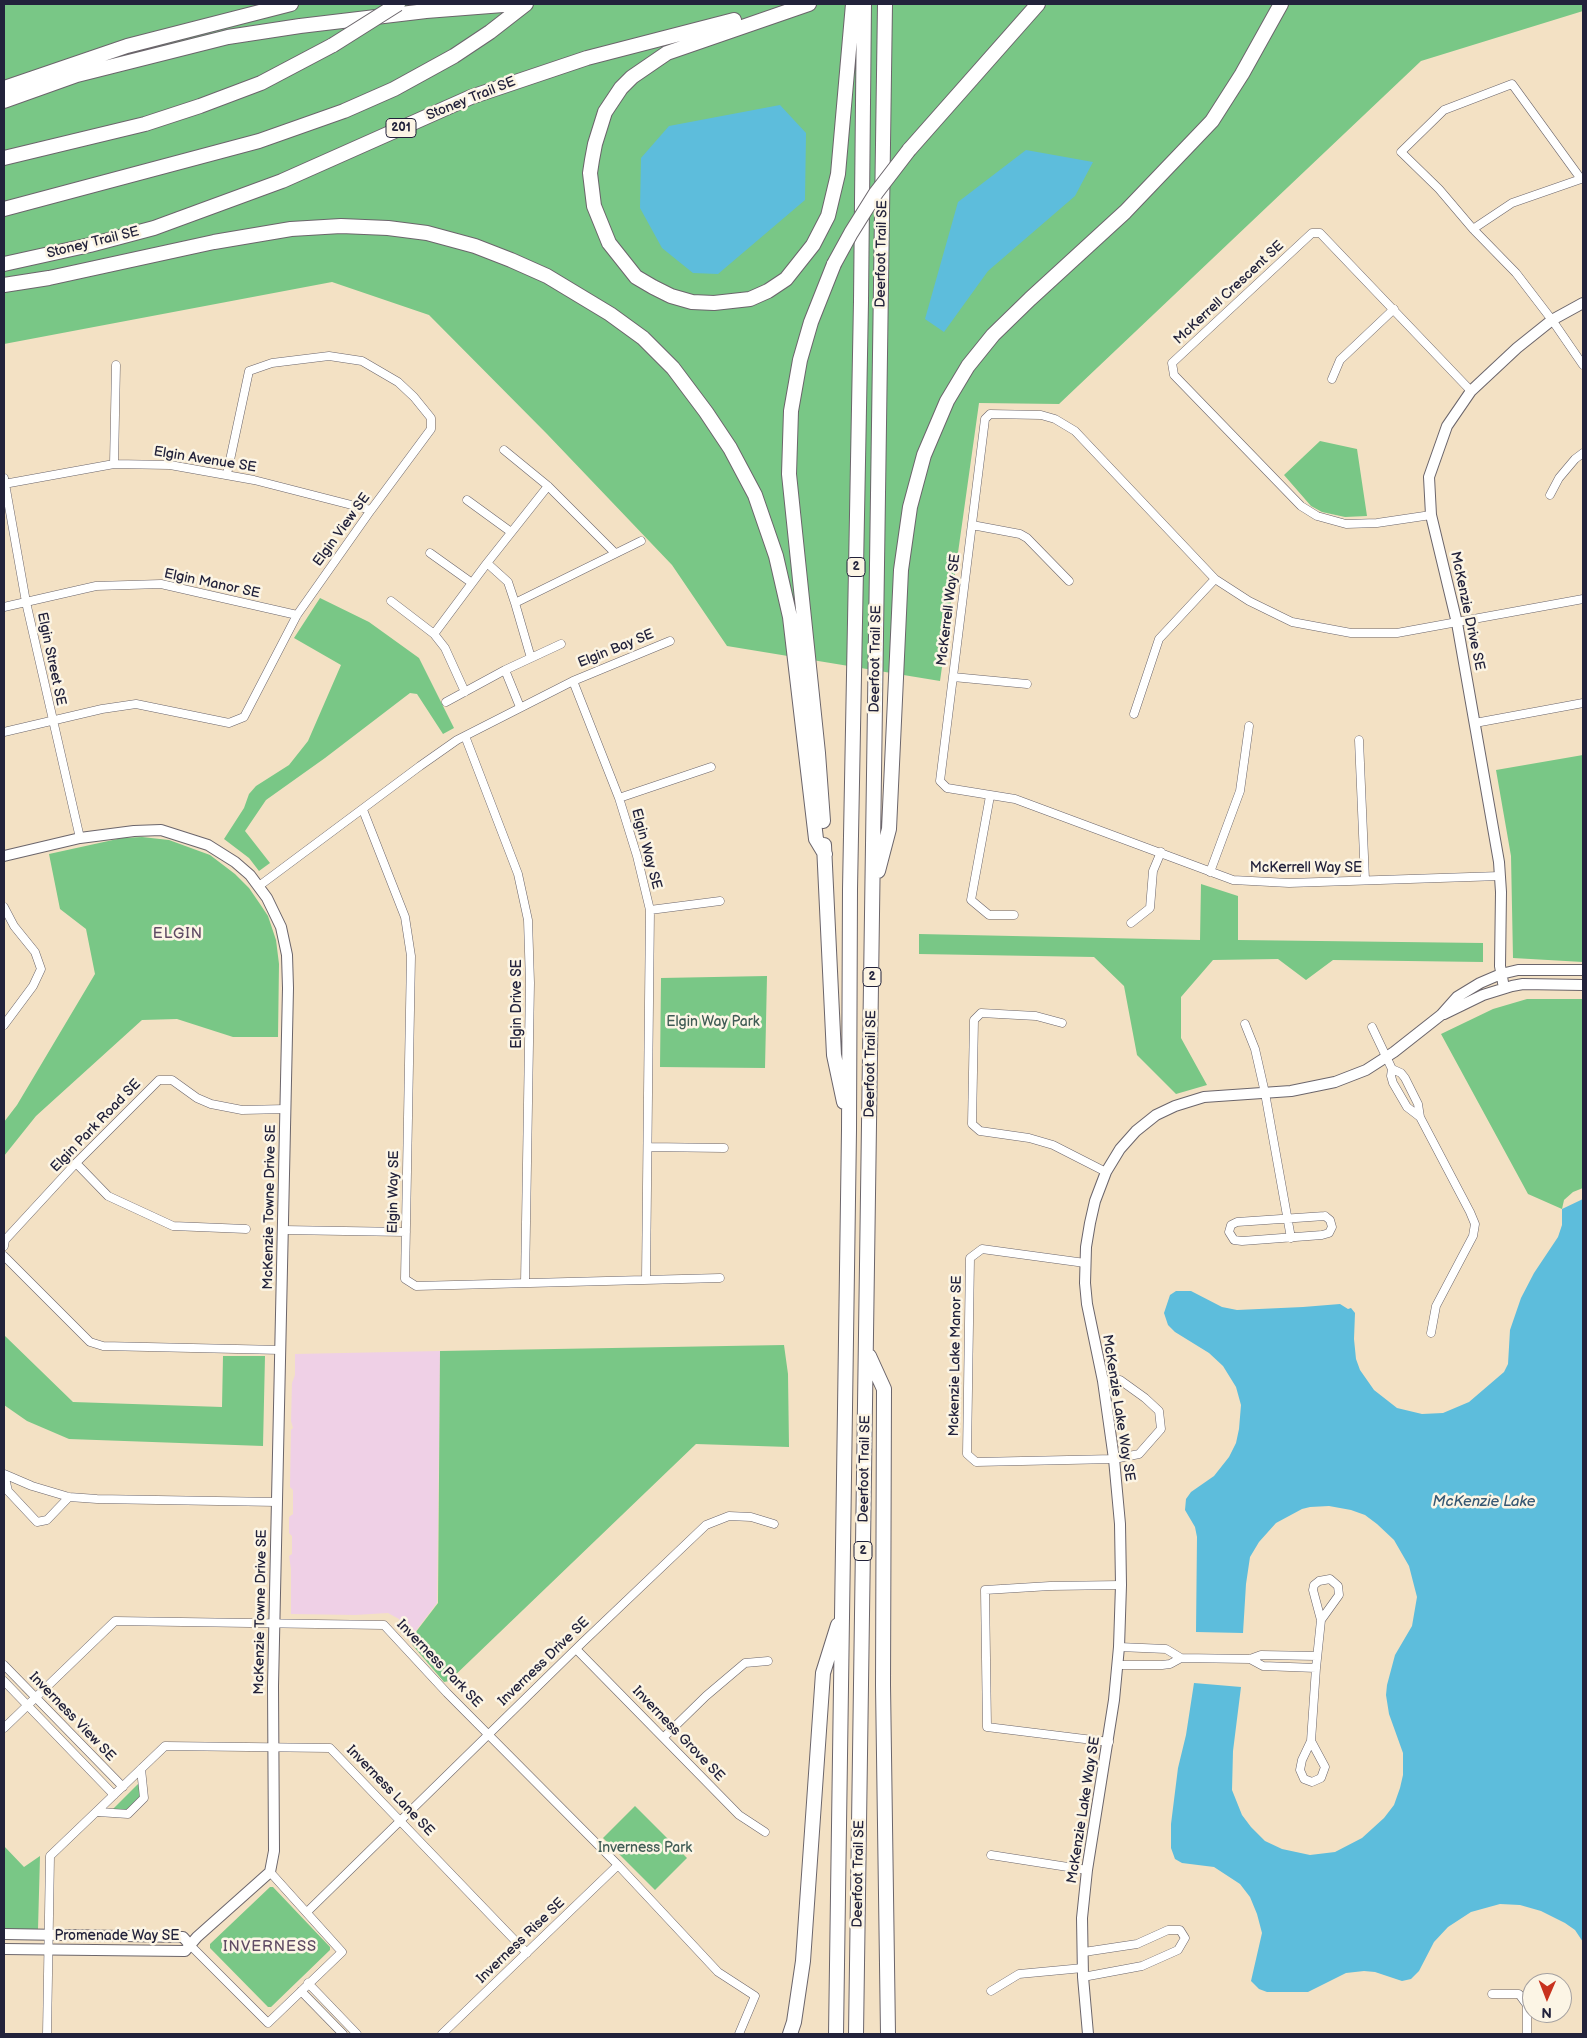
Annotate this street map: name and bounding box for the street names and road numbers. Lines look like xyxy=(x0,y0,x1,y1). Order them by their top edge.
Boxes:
street label: Stoney Trail SE xyxy=(424,73,518,125)
road number: 201 xyxy=(386,119,416,138)
street label: Deerfoot Trail SE xyxy=(873,200,891,308)
street label: Stoney Trail SE xyxy=(45,223,141,263)
street label: McKerrell Crescent SE xyxy=(1171,238,1287,348)
street label: Elgin Avenue SE xyxy=(152,444,258,476)
street label: Elgin View SE xyxy=(310,490,374,570)
street label: McKenzie Drive SE xyxy=(1446,550,1488,672)
street label: McKerrell Way SE xyxy=(934,553,964,667)
road number: 2 xyxy=(847,558,865,576)
street label: Elgin Manor SE xyxy=(162,566,262,602)
street label: Deerfoot Trail SE xyxy=(867,605,885,713)
street label: Elgin Street SE xyxy=(33,611,69,707)
street label: Elgin Bay SE xyxy=(575,626,657,672)
street label: Elgin Way SE xyxy=(627,807,665,891)
street label: McKerrell Way SE xyxy=(1250,860,1362,876)
street label: Elgin Drive SE xyxy=(509,959,525,1049)
road number: 2 xyxy=(863,968,881,986)
street label: Deerfoot Trail SE xyxy=(862,1010,880,1118)
street label: Elgin Park Road SE xyxy=(47,1076,145,1176)
street label: McKenzie Towne Drive SE xyxy=(260,1124,280,1290)
street label: Elgin Way SE xyxy=(385,1150,403,1234)
street label: Mckenzie Lake Manor SE xyxy=(946,1275,966,1437)
street label: McKenzie Lake Way SE xyxy=(1098,1333,1138,1483)
street label: Deerfoot Trail SE xyxy=(856,1415,874,1523)
street label: McKenzie Towne Drive SE xyxy=(251,1529,271,1695)
road number: 2 xyxy=(854,1542,872,1560)
street label: Inverness Drive SE xyxy=(495,1614,593,1710)
street label: Inverness Park SE xyxy=(393,1617,485,1711)
street label: Inverness View SE xyxy=(25,1669,119,1765)
street label: Inverness Grove SE xyxy=(628,1683,728,1785)
street label: McKenzie Lake Way SE xyxy=(1064,1735,1104,1885)
street label: Inverness Lane SE xyxy=(343,1742,437,1840)
street label: Deerfoot Trail SE xyxy=(850,1820,868,1928)
street label: Inverness Rise SE xyxy=(473,1895,569,1987)
street label: Promenade Way SE xyxy=(54,1928,180,1944)

